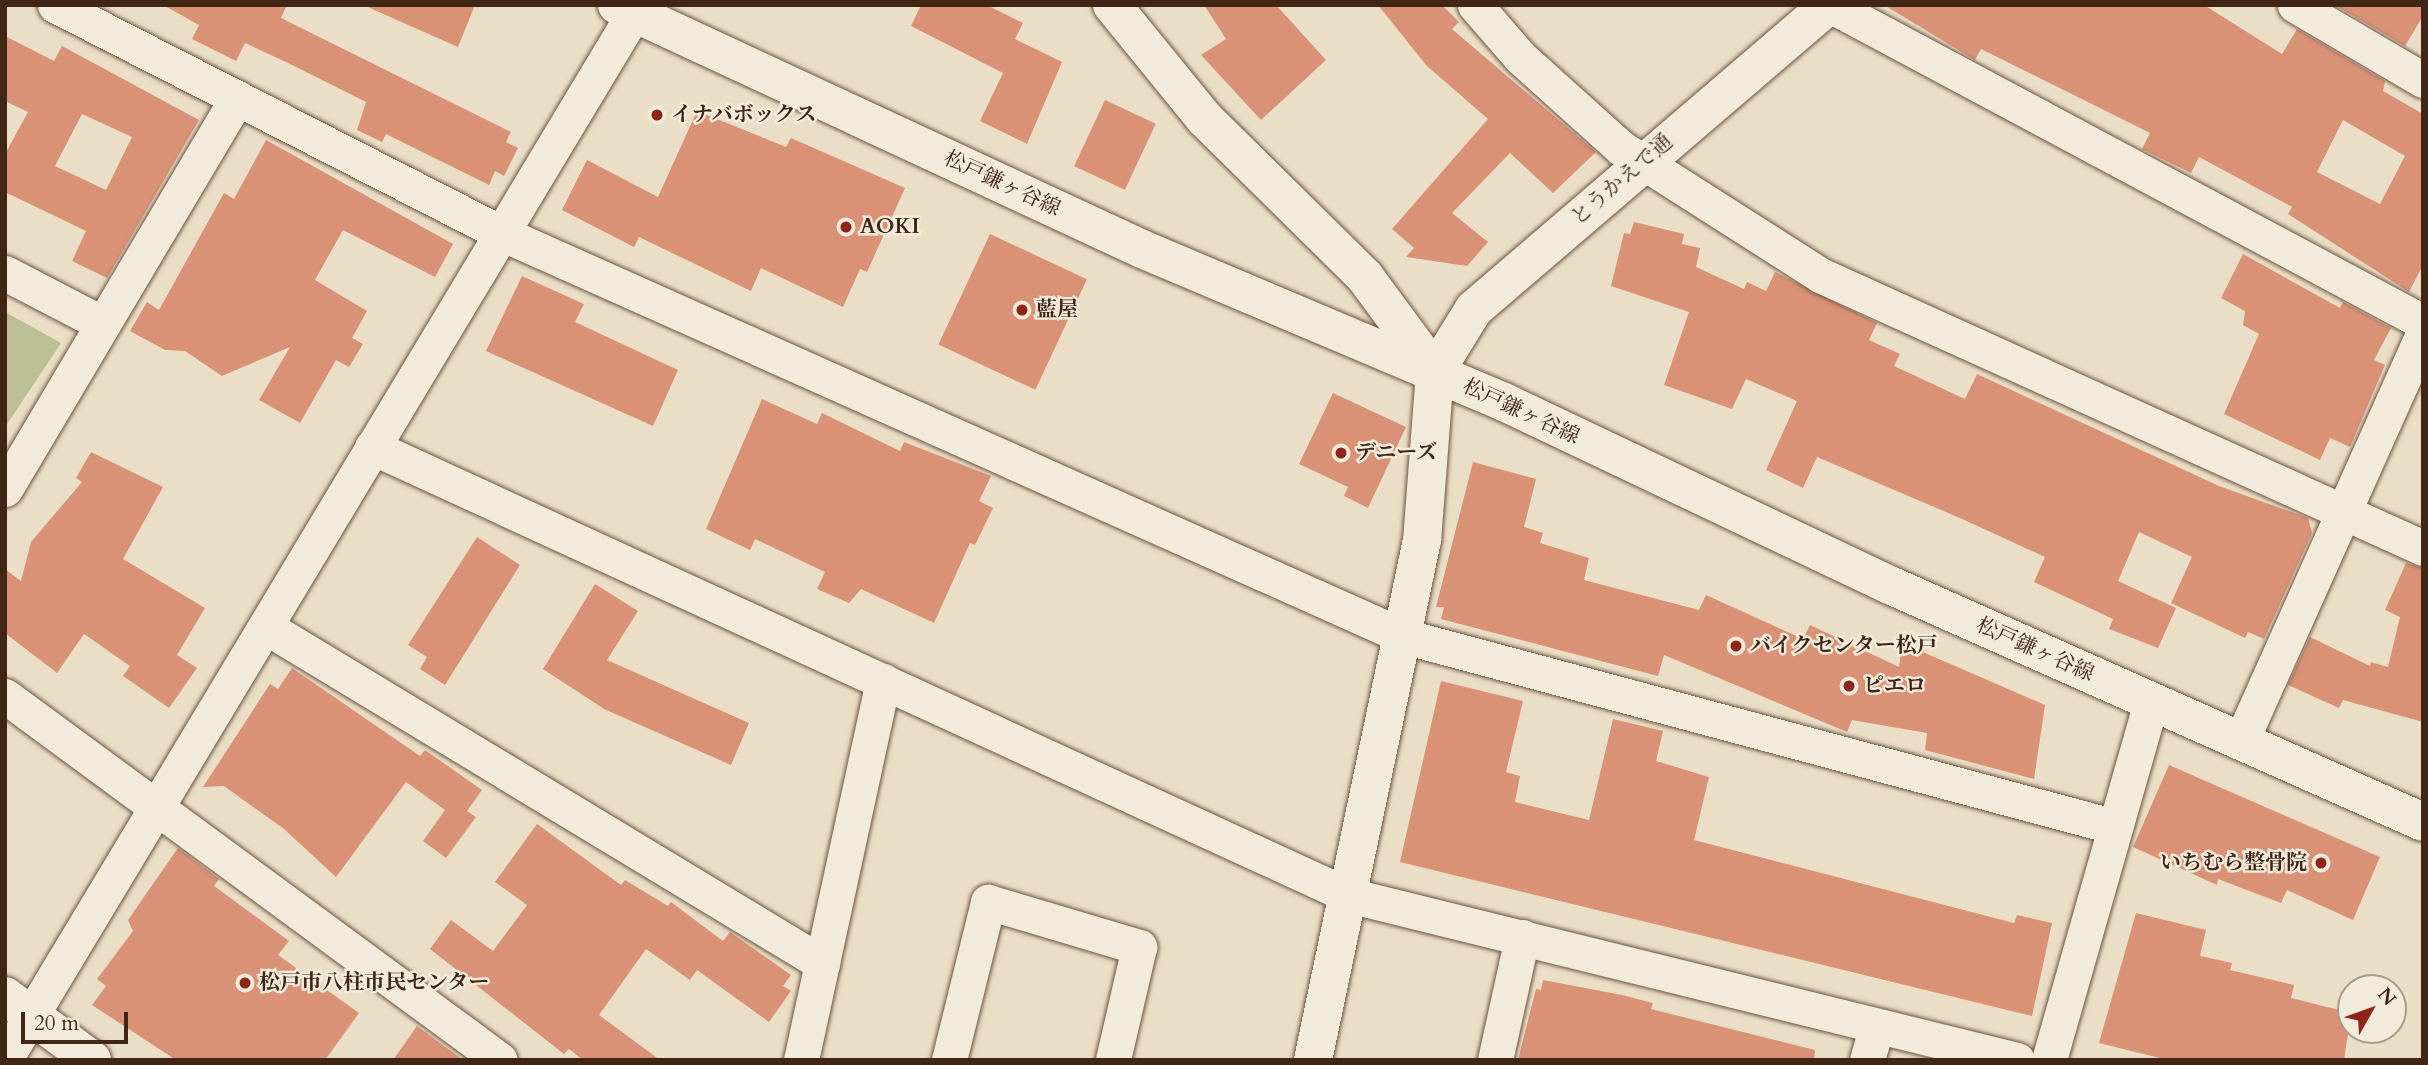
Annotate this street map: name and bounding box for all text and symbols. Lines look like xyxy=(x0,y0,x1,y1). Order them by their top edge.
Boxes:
place label: イナバボックス xyxy=(671,102,818,128)
marker: イナバボックス xyxy=(649,107,665,123)
street label: とうかえで通 xyxy=(1566,129,1678,231)
street label: 松戸鎌ヶ谷線 xyxy=(940,146,1064,222)
place label: AOKI xyxy=(860,214,920,240)
marker: AOKI xyxy=(838,219,854,235)
place label: 藍屋 xyxy=(1036,297,1078,323)
marker: 藍屋 xyxy=(1014,302,1030,318)
street label: 松戸鎌ヶ谷線 xyxy=(1459,374,1583,450)
place label: デニーズ xyxy=(1355,440,1439,466)
marker: デニーズ xyxy=(1333,445,1349,461)
street label: 松戸鎌ヶ谷線 xyxy=(1972,613,2098,687)
place label: バイクセンター松戸 xyxy=(1750,633,1939,659)
marker: バイクセンター松戸 xyxy=(1728,638,1744,654)
place label: ピエロ xyxy=(1863,673,1926,699)
marker: ピエロ xyxy=(1841,678,1857,694)
place label: いちむら整骨院 xyxy=(2160,850,2307,876)
marker: いちむら整骨院 xyxy=(2313,855,2329,871)
place label: 松戸市八柱市民センター xyxy=(259,970,490,996)
north arrow xyxy=(2337,974,2407,1044)
marker: 松戸市八柱市民センター xyxy=(237,975,253,991)
text: N xyxy=(2371,982,2402,1011)
scale bar xyxy=(24,998,131,1042)
text: 20 m xyxy=(34,1009,79,1038)

